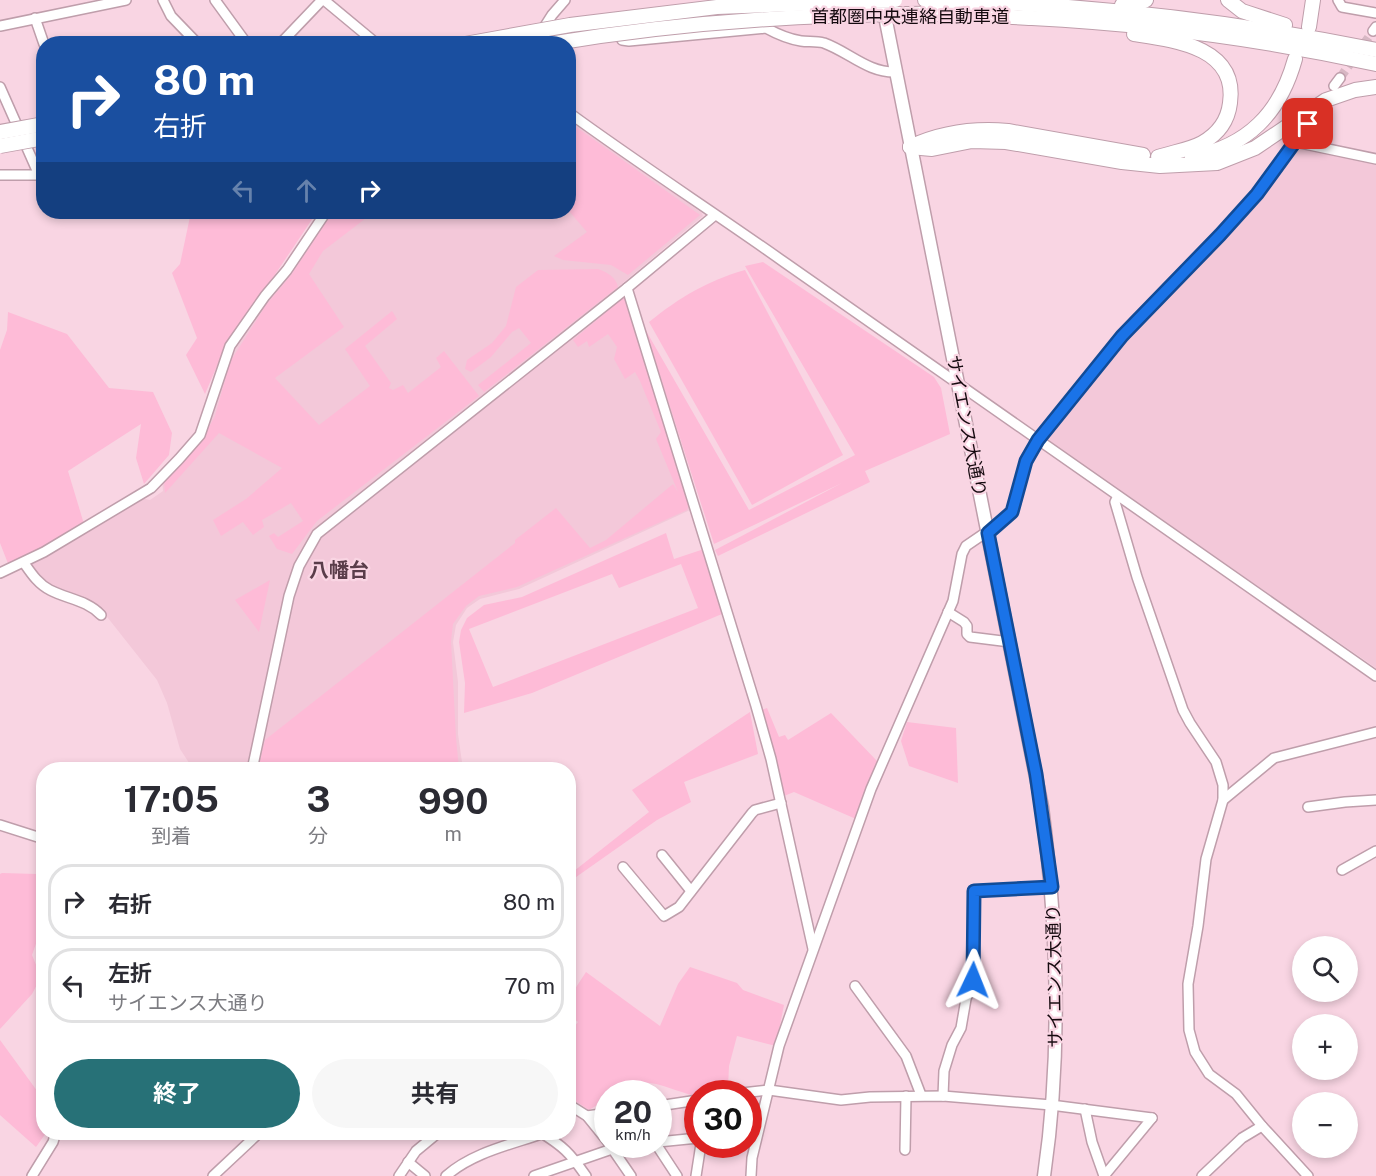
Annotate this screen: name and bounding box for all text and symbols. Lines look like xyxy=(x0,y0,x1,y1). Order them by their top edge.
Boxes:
street label: 首都圏中央連絡自動車道 xyxy=(811,6,1009,27)
text: 80 m xyxy=(153,55,255,104)
icon: right xyxy=(54,60,132,138)
pin xyxy=(1282,98,1333,149)
icon: arrive xyxy=(1291,107,1324,140)
text: 右折 xyxy=(153,110,207,142)
icon: left xyxy=(227,174,260,207)
icon: ahead xyxy=(290,174,323,207)
icon: right xyxy=(353,174,386,207)
street label: サイエンス大通り xyxy=(943,354,991,498)
district label: 八幡台 xyxy=(309,558,369,582)
text: 17:05 xyxy=(124,778,219,820)
text: 3 xyxy=(306,778,330,820)
text: 990 xyxy=(418,780,488,822)
text: m xyxy=(445,822,462,846)
text: 到着 xyxy=(151,824,191,848)
text: 分 xyxy=(308,824,328,848)
icon: right xyxy=(57,885,90,918)
text: 80 m xyxy=(503,889,555,915)
text: 右折 xyxy=(108,891,152,917)
street label: サイエンス大通り xyxy=(1042,904,1066,1048)
map controls xyxy=(1292,936,1358,1158)
button: search xyxy=(1292,936,1358,1002)
position arrow xyxy=(941,948,1005,1012)
text: 左折 xyxy=(108,960,152,986)
icon: left xyxy=(57,969,90,1002)
text: 70 m xyxy=(504,973,555,999)
text: サイエンス大通り xyxy=(108,991,267,1015)
button: + xyxy=(1292,1014,1358,1080)
button: 終了 xyxy=(54,1059,300,1128)
button: 共有 xyxy=(312,1059,558,1128)
speed limit sign: 30 xyxy=(684,1080,762,1158)
button: − xyxy=(1292,1092,1358,1158)
text: 20 xyxy=(614,1094,652,1130)
text: km/h xyxy=(615,1126,651,1143)

